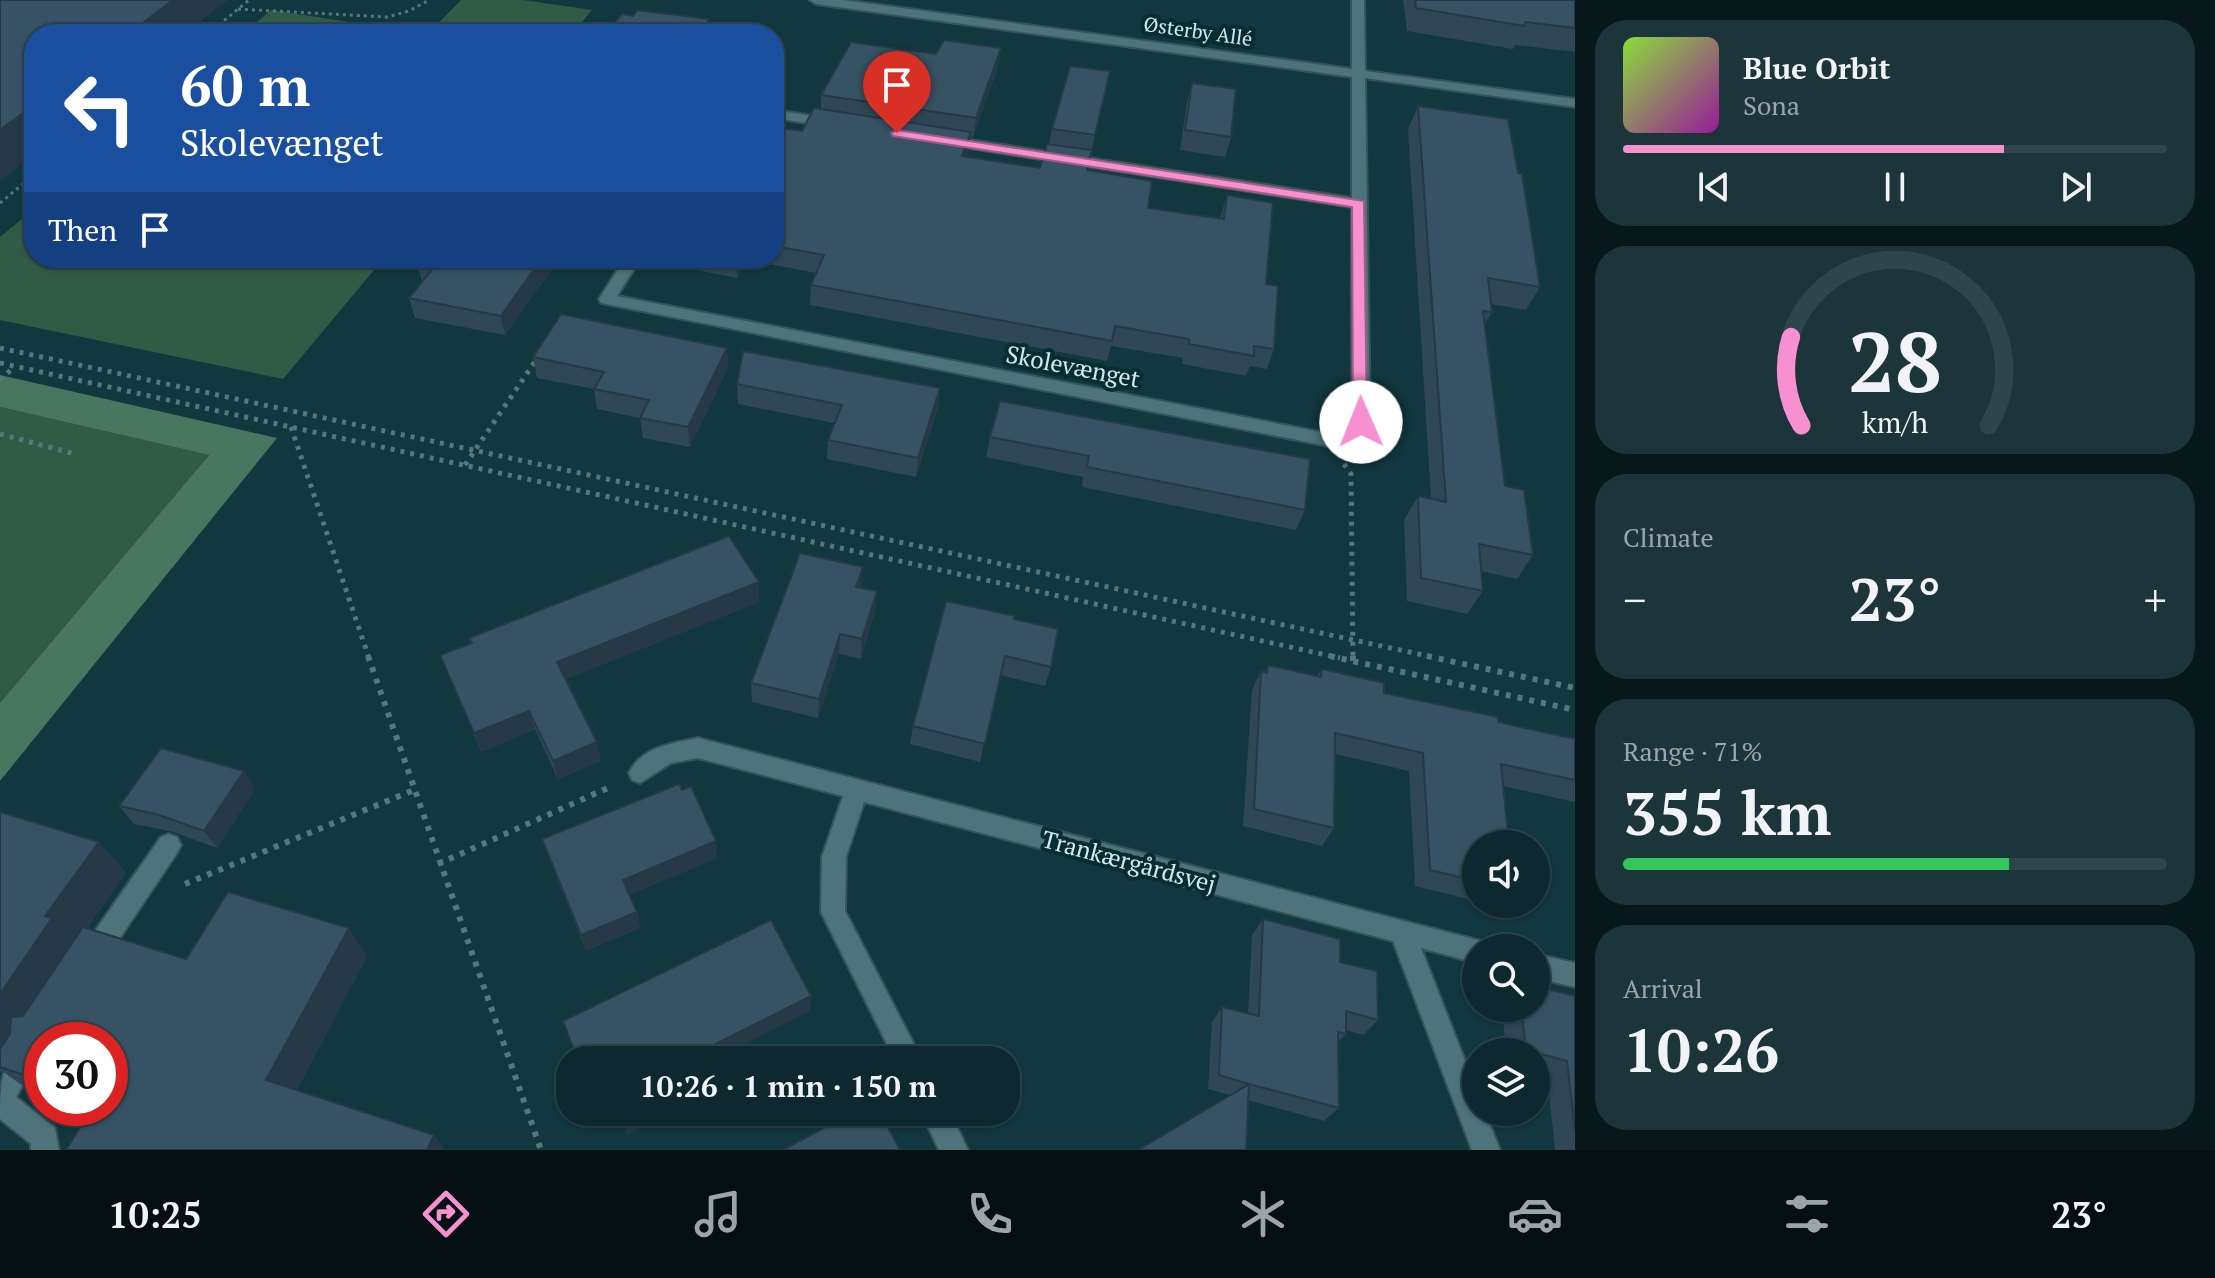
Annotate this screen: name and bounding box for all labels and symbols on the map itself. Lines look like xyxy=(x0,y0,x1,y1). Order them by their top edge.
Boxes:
street label: Østerby Allé xyxy=(1142,10,1254,52)
pin xyxy=(863,51,931,133)
street label: Skolevænget xyxy=(1003,337,1143,395)
position arrow xyxy=(1319,380,1403,464)
street label: Trankærgårdsvej xyxy=(1039,822,1219,900)
speed limit sign: 30 xyxy=(24,1022,128,1126)

